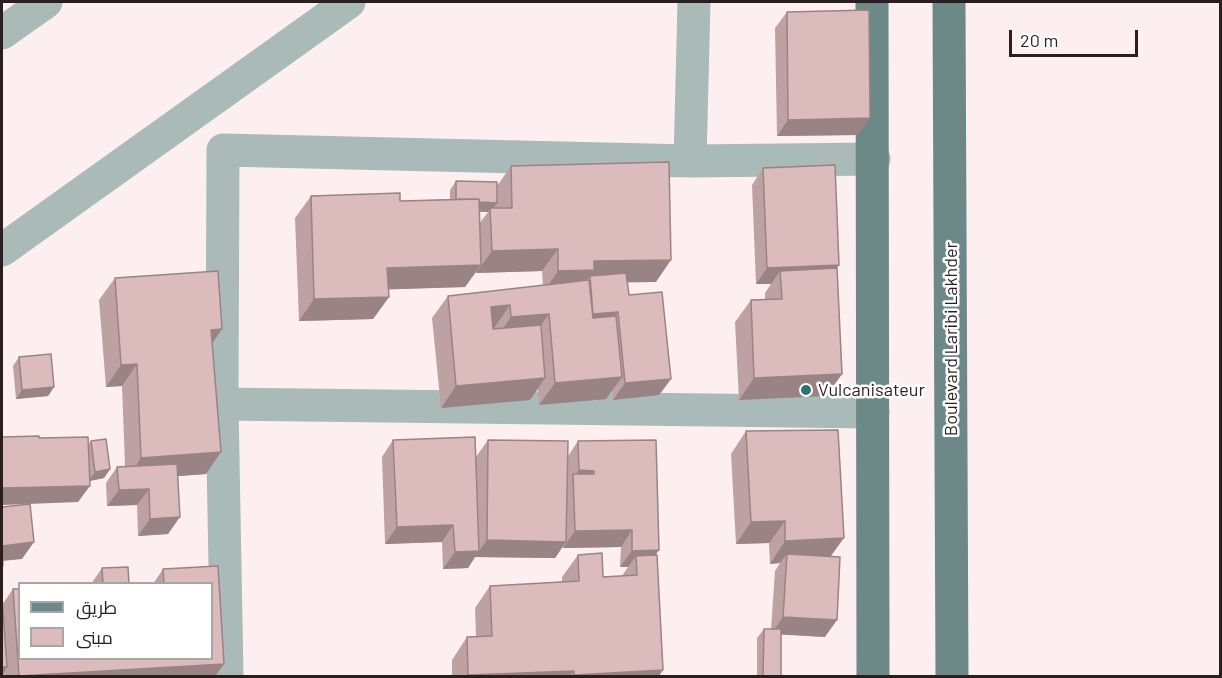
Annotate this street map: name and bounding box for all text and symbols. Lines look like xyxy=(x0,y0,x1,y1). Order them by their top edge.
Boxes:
scale bar xyxy=(1012,18,1141,56)
text: 20 m xyxy=(1020,29,1058,51)
street label: Boulevard Laribi Lakhder xyxy=(940,242,962,436)
place label: Vulcanisateur xyxy=(818,379,925,401)
marker: Vulcanisateur xyxy=(799,383,813,397)
legend xyxy=(18,582,213,660)
text: طريق xyxy=(76,596,117,618)
text: مبنى xyxy=(76,626,113,648)

